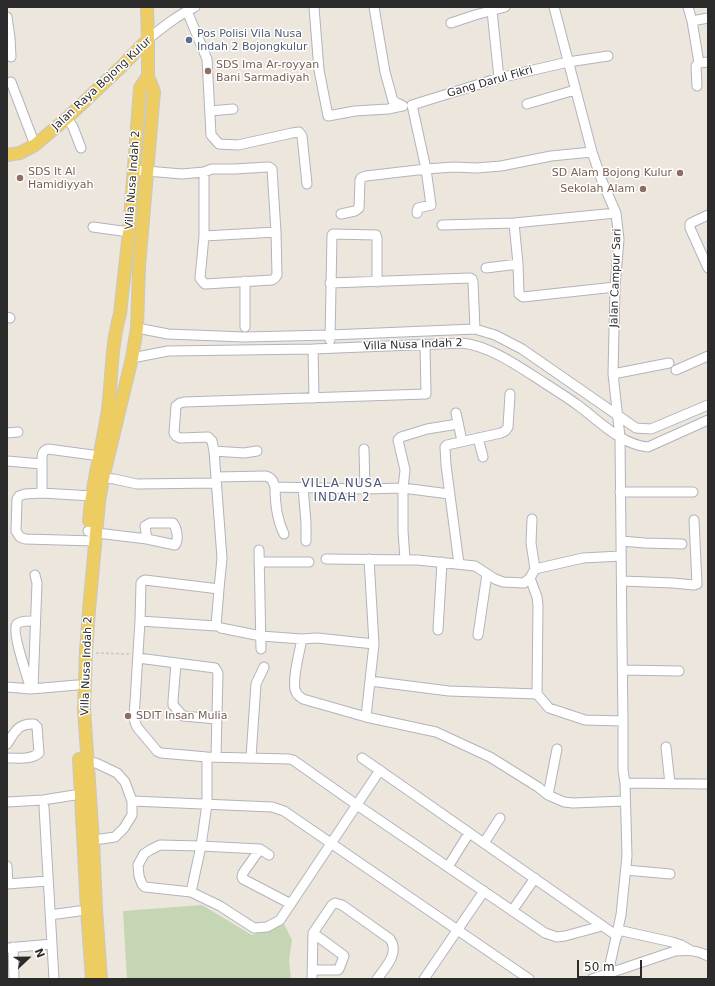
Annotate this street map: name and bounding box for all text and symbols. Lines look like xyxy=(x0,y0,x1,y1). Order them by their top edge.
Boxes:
place label: Pos Polisi Vila Nusa Indah 2 Bojongkulur xyxy=(197,27,307,53)
street label: Jalan Raya Bojong Kulur xyxy=(50,35,154,133)
marker: Pos Polisi Vila Nusa Indah 2 Bojongkulur xyxy=(184,35,194,45)
place label: SDS Ima Ar-royyan Bani Sarmadiyah xyxy=(216,58,319,84)
street label: Gang Darul Fikri xyxy=(446,63,534,101)
marker: SDS Ima Ar-royyan Bani Sarmadiyah xyxy=(203,66,213,76)
street label: Villa Nusa Indah 2 xyxy=(123,130,143,230)
place label: SDS It Al Hamidiyyah xyxy=(28,165,94,191)
place label: SD Alam Bojong Kulur xyxy=(552,166,672,180)
marker: SD Alam Bojong Kulur xyxy=(675,168,685,178)
marker: SDS It Al Hamidiyyah xyxy=(15,173,25,183)
place label: Sekolah Alam xyxy=(560,182,635,196)
marker: Sekolah Alam xyxy=(638,184,648,194)
street label: Jalan Campur Sari xyxy=(608,228,624,328)
street label: Villa Nusa Indah 2 xyxy=(363,337,463,353)
district label: VILLA NUSA INDAH 2 xyxy=(301,477,383,505)
street label: Villa Nusa Indah 2 xyxy=(79,616,95,716)
place label: SDIT Insan Mulia xyxy=(136,709,227,723)
marker: SDIT Insan Mulia xyxy=(123,711,133,721)
north arrow xyxy=(8,938,48,978)
text: N xyxy=(32,947,47,960)
scale bar xyxy=(579,952,644,978)
text: 50 m xyxy=(584,960,615,974)

